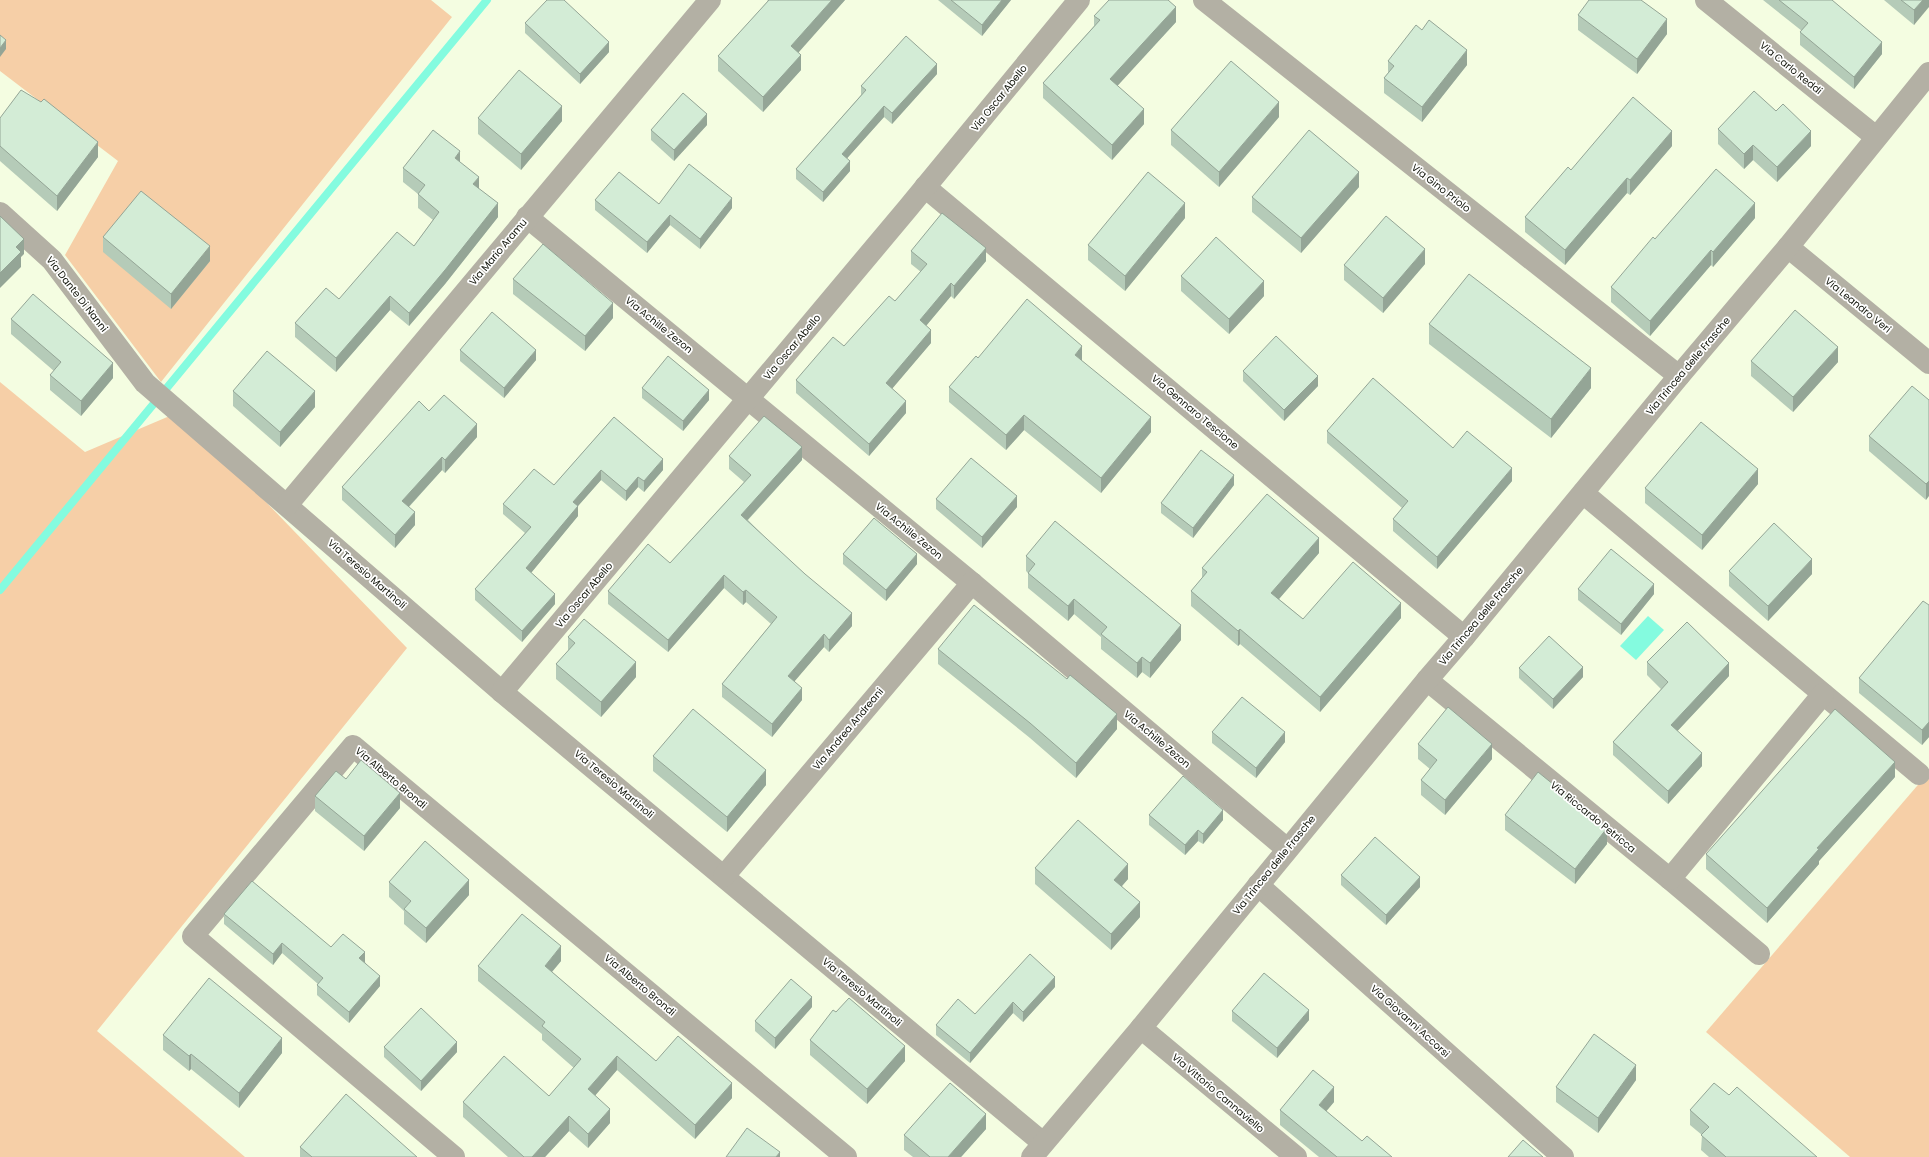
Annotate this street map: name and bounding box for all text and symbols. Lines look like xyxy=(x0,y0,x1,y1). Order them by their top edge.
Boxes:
street label: Via Carlo Reddi xyxy=(1756,38,1826,98)
street label: Via Oscar Abello xyxy=(967,61,1031,135)
street label: Via Gino Priolo xyxy=(1408,160,1474,216)
street label: Via Mario Aramu xyxy=(466,215,530,289)
street label: Via Dante Di Nanni xyxy=(43,253,111,335)
street label: Via Leandro Veri xyxy=(1822,274,1894,336)
street label: Via Achille Zezon xyxy=(622,293,696,357)
street label: Via Oscar Abello xyxy=(760,311,824,383)
street label: Via Trincea delle Frasche xyxy=(1642,313,1734,419)
street label: Via Gennaro Tescione xyxy=(1148,371,1242,453)
street label: Via Achille Zezon xyxy=(872,499,946,563)
street label: Via Teresio Martinoli xyxy=(324,536,410,612)
street label: Via Oscar Abello xyxy=(552,559,616,631)
street label: Via Trincea delle Frasche xyxy=(1435,563,1527,669)
street label: Via Andrea Andreani xyxy=(809,685,887,773)
street label: Via Achille Zezon xyxy=(1120,707,1194,771)
street label: Via Alberto Brondi xyxy=(352,744,430,812)
street label: Via Teresio Martinoli xyxy=(571,746,657,822)
street label: Via Riccardo Petricca xyxy=(1547,778,1639,856)
street label: Via Trincea delle Frasche xyxy=(1229,812,1319,918)
street label: Via Alberto Brondi xyxy=(601,951,679,1019)
street label: Via Teresio Martinoli xyxy=(819,954,905,1030)
street label: Via Giovanni Accorsi xyxy=(1367,981,1453,1061)
street label: Via Vittorio Cannaviello xyxy=(1169,1050,1267,1136)

